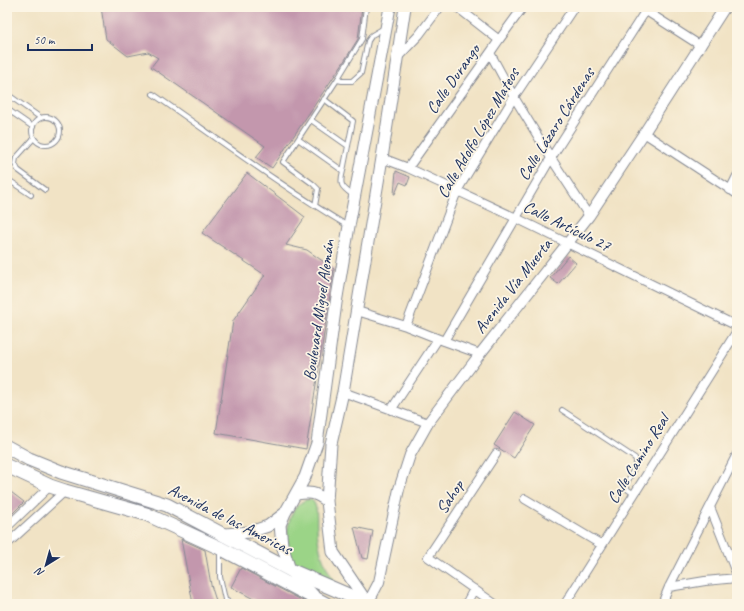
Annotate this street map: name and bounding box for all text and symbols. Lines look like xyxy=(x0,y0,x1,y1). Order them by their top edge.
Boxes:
scale bar xyxy=(28,26,92,52)
text: 50 m xyxy=(34,32,56,48)
street label: Calle Durango xyxy=(421,39,486,118)
street label: Calle Adolfo López Mateos xyxy=(432,62,525,202)
street label: Calle Lázaro Cárdenas xyxy=(513,62,600,184)
street label: Calle Artículo 27 xyxy=(520,196,615,257)
street label: Avenida Vía Muerta xyxy=(469,233,557,338)
street label: Boulevard Miguel Alemán xyxy=(299,237,339,382)
street label: Calle Camino Real xyxy=(602,408,675,508)
street label: Sahop xyxy=(431,475,469,518)
street label: Avenida de las Americas xyxy=(165,479,297,560)
north arrow xyxy=(26,545,66,585)
text: N xyxy=(31,564,47,581)

